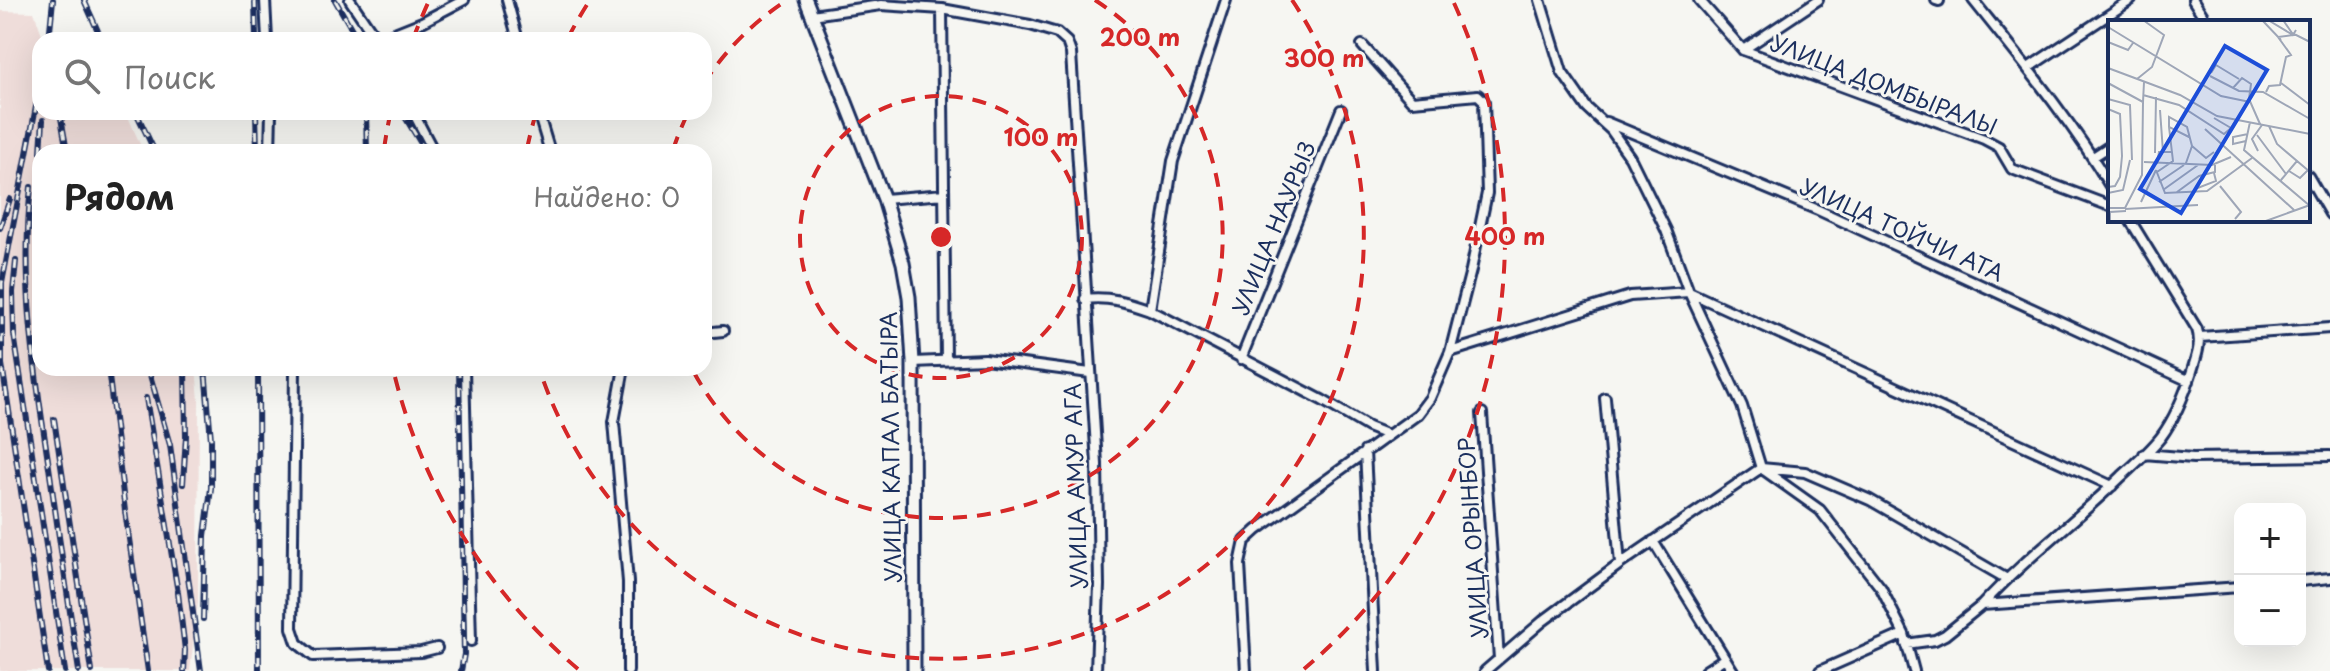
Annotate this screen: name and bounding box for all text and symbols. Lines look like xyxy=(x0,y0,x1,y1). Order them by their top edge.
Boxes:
text: 200 m xyxy=(1100,18,1180,54)
inset map xyxy=(2108,20,2310,222)
street label: УЛИЦА ДОМБЫРАЛЫ xyxy=(1766,25,2003,142)
search box xyxy=(32,32,712,120)
text: 300 m xyxy=(1283,39,1365,75)
icon: search xyxy=(60,54,104,98)
text: Поиск xyxy=(124,54,215,99)
text: 100 m xyxy=(1004,118,1078,154)
street label: УЛИЦА НАУРЫЗ xyxy=(1223,136,1323,319)
street label: УЛИЦА ТОЙЧИ АТА xyxy=(1795,169,2010,288)
text: Рядом xyxy=(64,170,175,222)
text: Найдено: 0 xyxy=(534,177,680,216)
text: 400 m xyxy=(1464,217,1546,253)
centre of rings xyxy=(927,223,955,251)
street label: УЛИЦА КАПАЛ БАТЫРА xyxy=(871,311,908,583)
street label: УЛИЦА АМУР АГА xyxy=(1054,383,1095,589)
street label: УЛИЦА ОРЫНБОР xyxy=(1448,436,1495,640)
map controls xyxy=(2234,503,2306,647)
button: + xyxy=(2234,503,2306,575)
button: − xyxy=(2234,575,2306,647)

